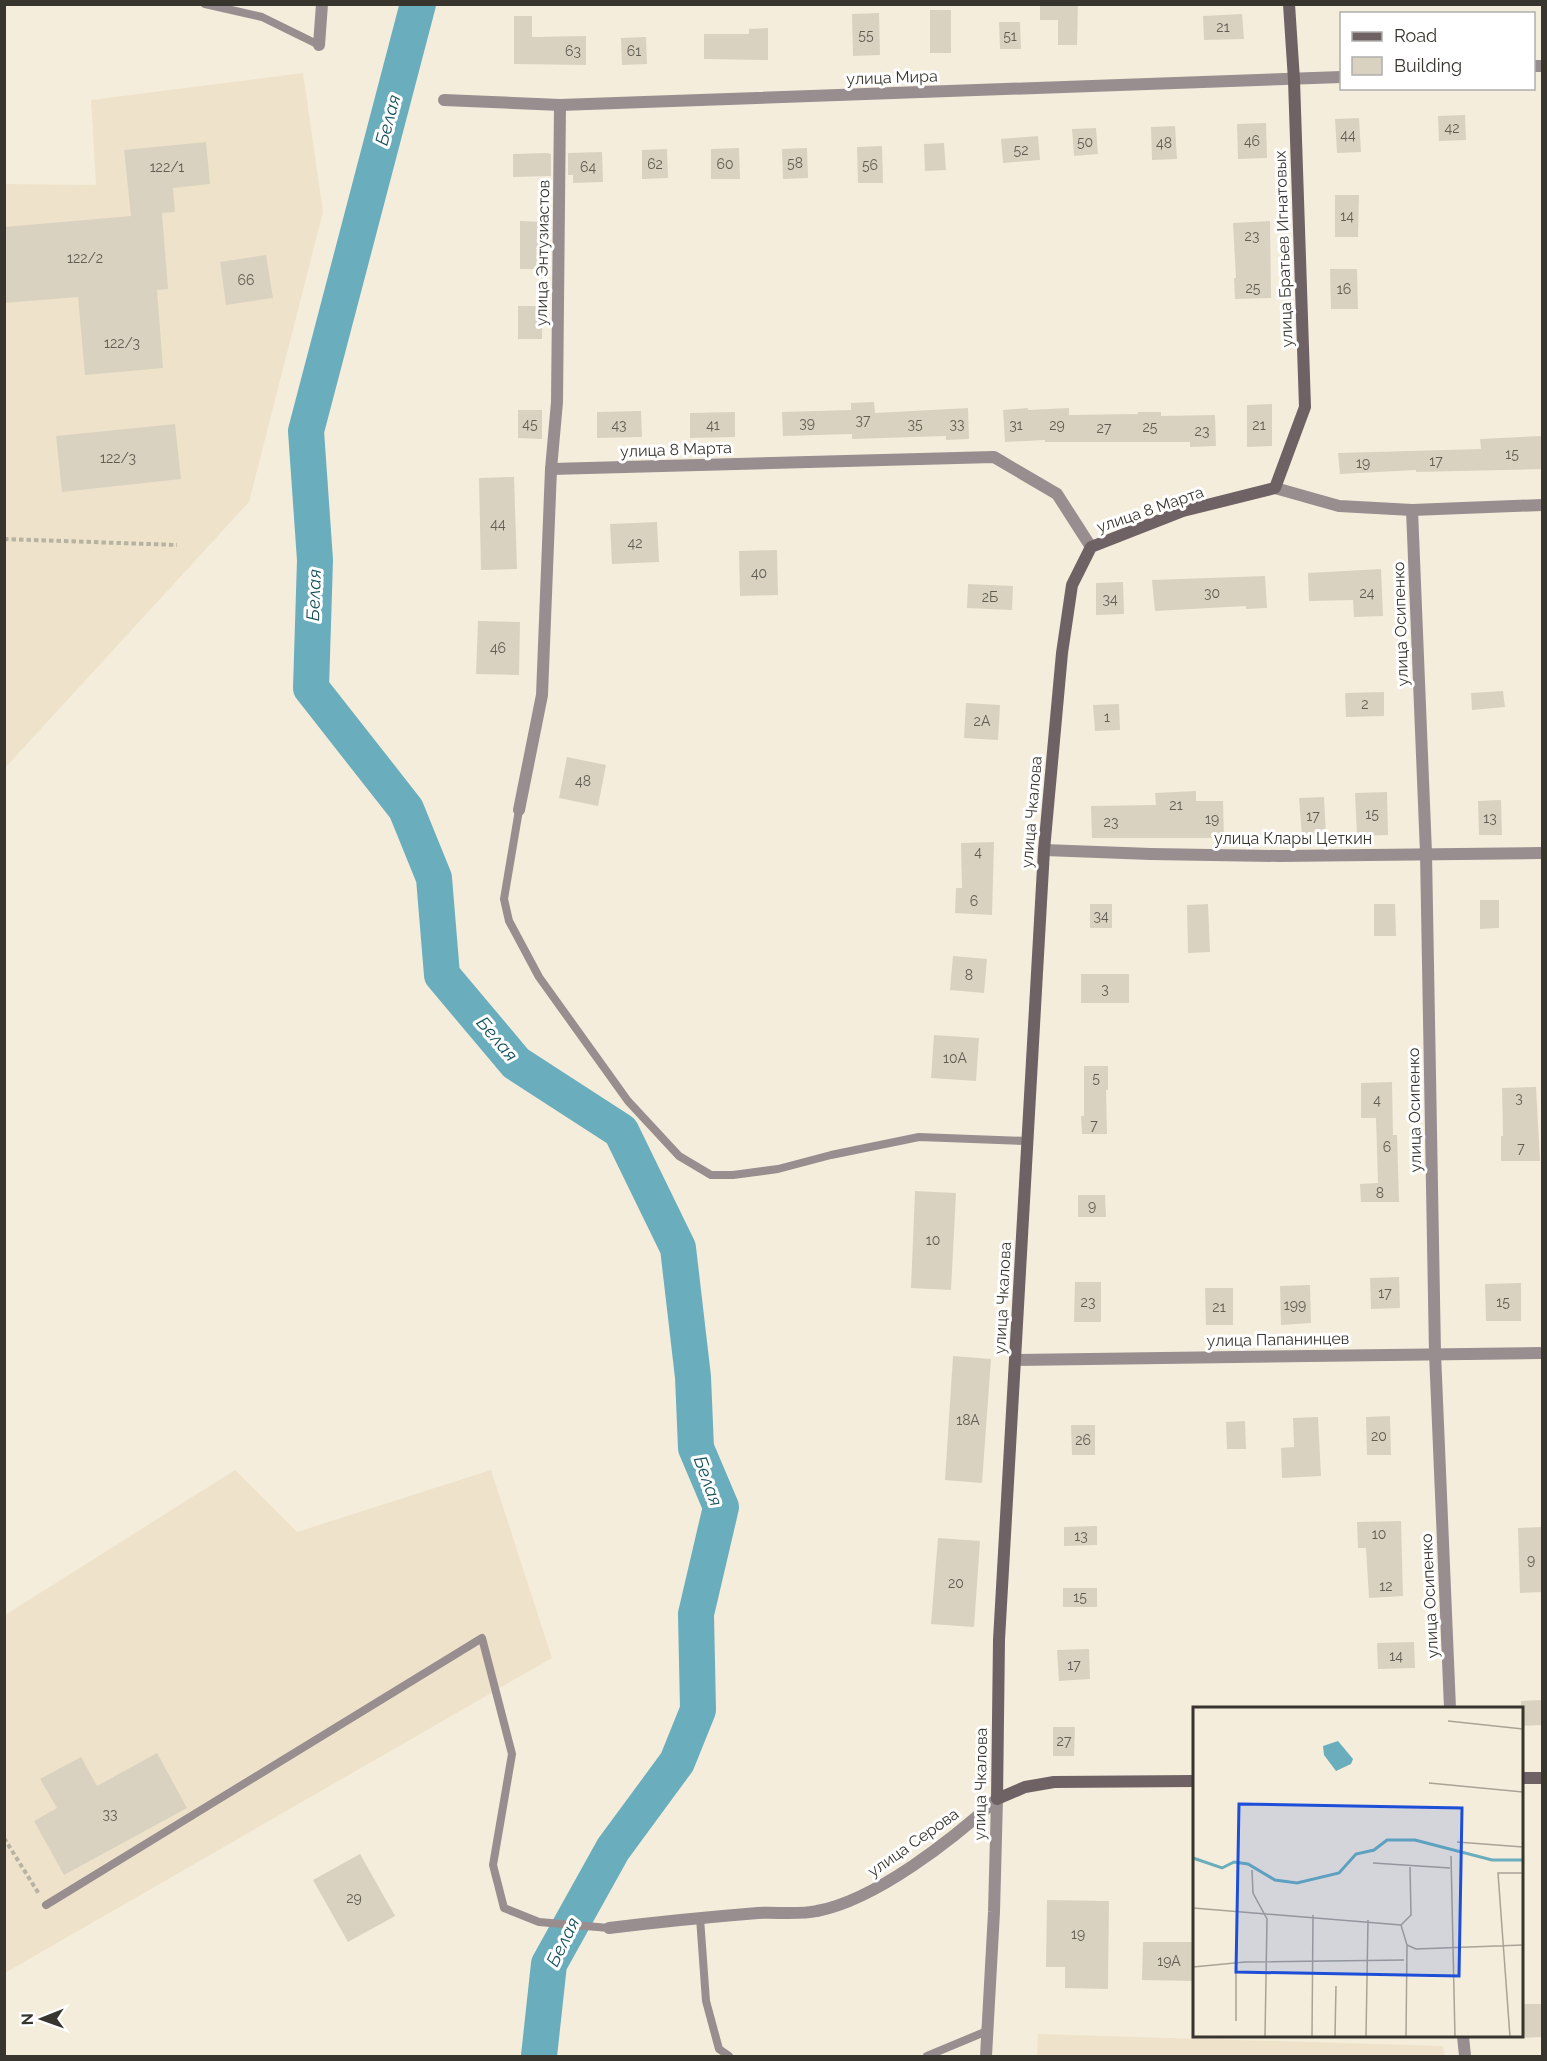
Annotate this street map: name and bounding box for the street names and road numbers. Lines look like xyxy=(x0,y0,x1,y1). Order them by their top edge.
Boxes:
street label: улица Мира xyxy=(846,66,938,89)
street label: улица Братьев Игнатовых xyxy=(1271,150,1296,348)
street label: улица Энтузиастов xyxy=(532,180,553,326)
street label: улица 8 Марта xyxy=(620,438,732,461)
street label: улица 8 Марта xyxy=(1094,482,1206,537)
street label: улица Осипенко xyxy=(1389,561,1412,687)
street label: улица Чкалова xyxy=(1017,755,1046,869)
street label: улица Клары Цеткин xyxy=(1214,829,1372,848)
street label: улица Осипенко xyxy=(1404,1047,1425,1173)
street label: улица Чкалова xyxy=(990,1241,1015,1355)
street label: улица Папанинцев xyxy=(1207,1329,1350,1350)
street label: улица Осипенко xyxy=(1417,1533,1442,1659)
street label: улица Чкалова xyxy=(970,1728,991,1840)
street label: улица Серова xyxy=(864,1804,962,1881)

